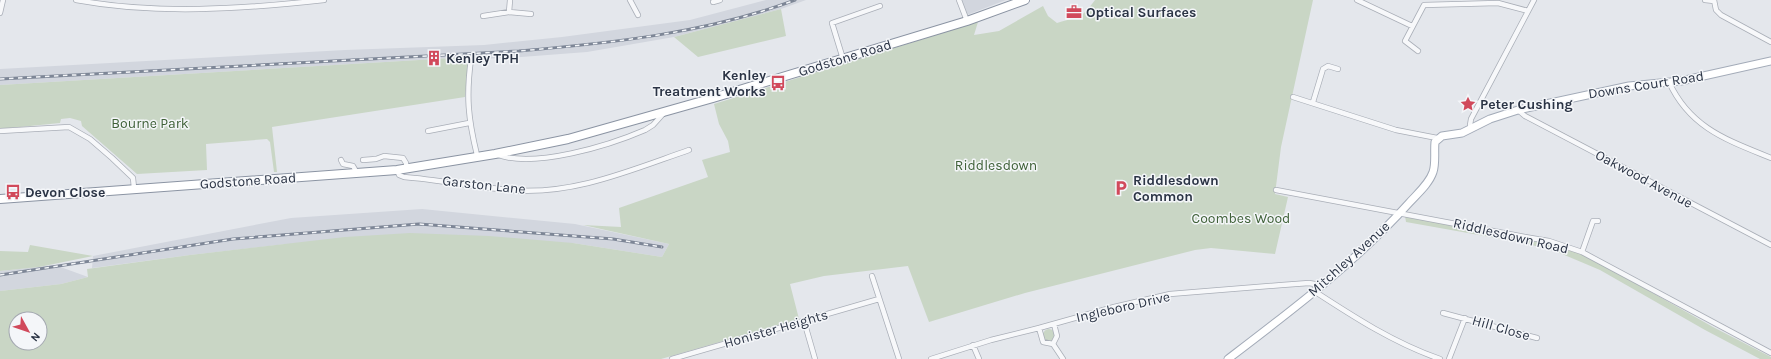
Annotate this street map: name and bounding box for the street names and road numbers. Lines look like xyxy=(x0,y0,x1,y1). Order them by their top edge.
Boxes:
street label: Godstone Road xyxy=(796,36,894,80)
street label: Downs Court Road xyxy=(1587,67,1705,103)
street label: Oakwood Avenue xyxy=(1592,146,1696,212)
street label: Godstone Road xyxy=(199,169,297,193)
street label: Garston Lane xyxy=(441,172,527,198)
street label: Riddlesdown Road xyxy=(1452,214,1570,258)
street label: Mitchley Avenue xyxy=(1305,218,1393,300)
street label: Ingleboro Drive xyxy=(1074,288,1172,326)
street label: Honister Heights xyxy=(722,306,830,352)
street label: Hill Close xyxy=(1470,312,1532,344)

